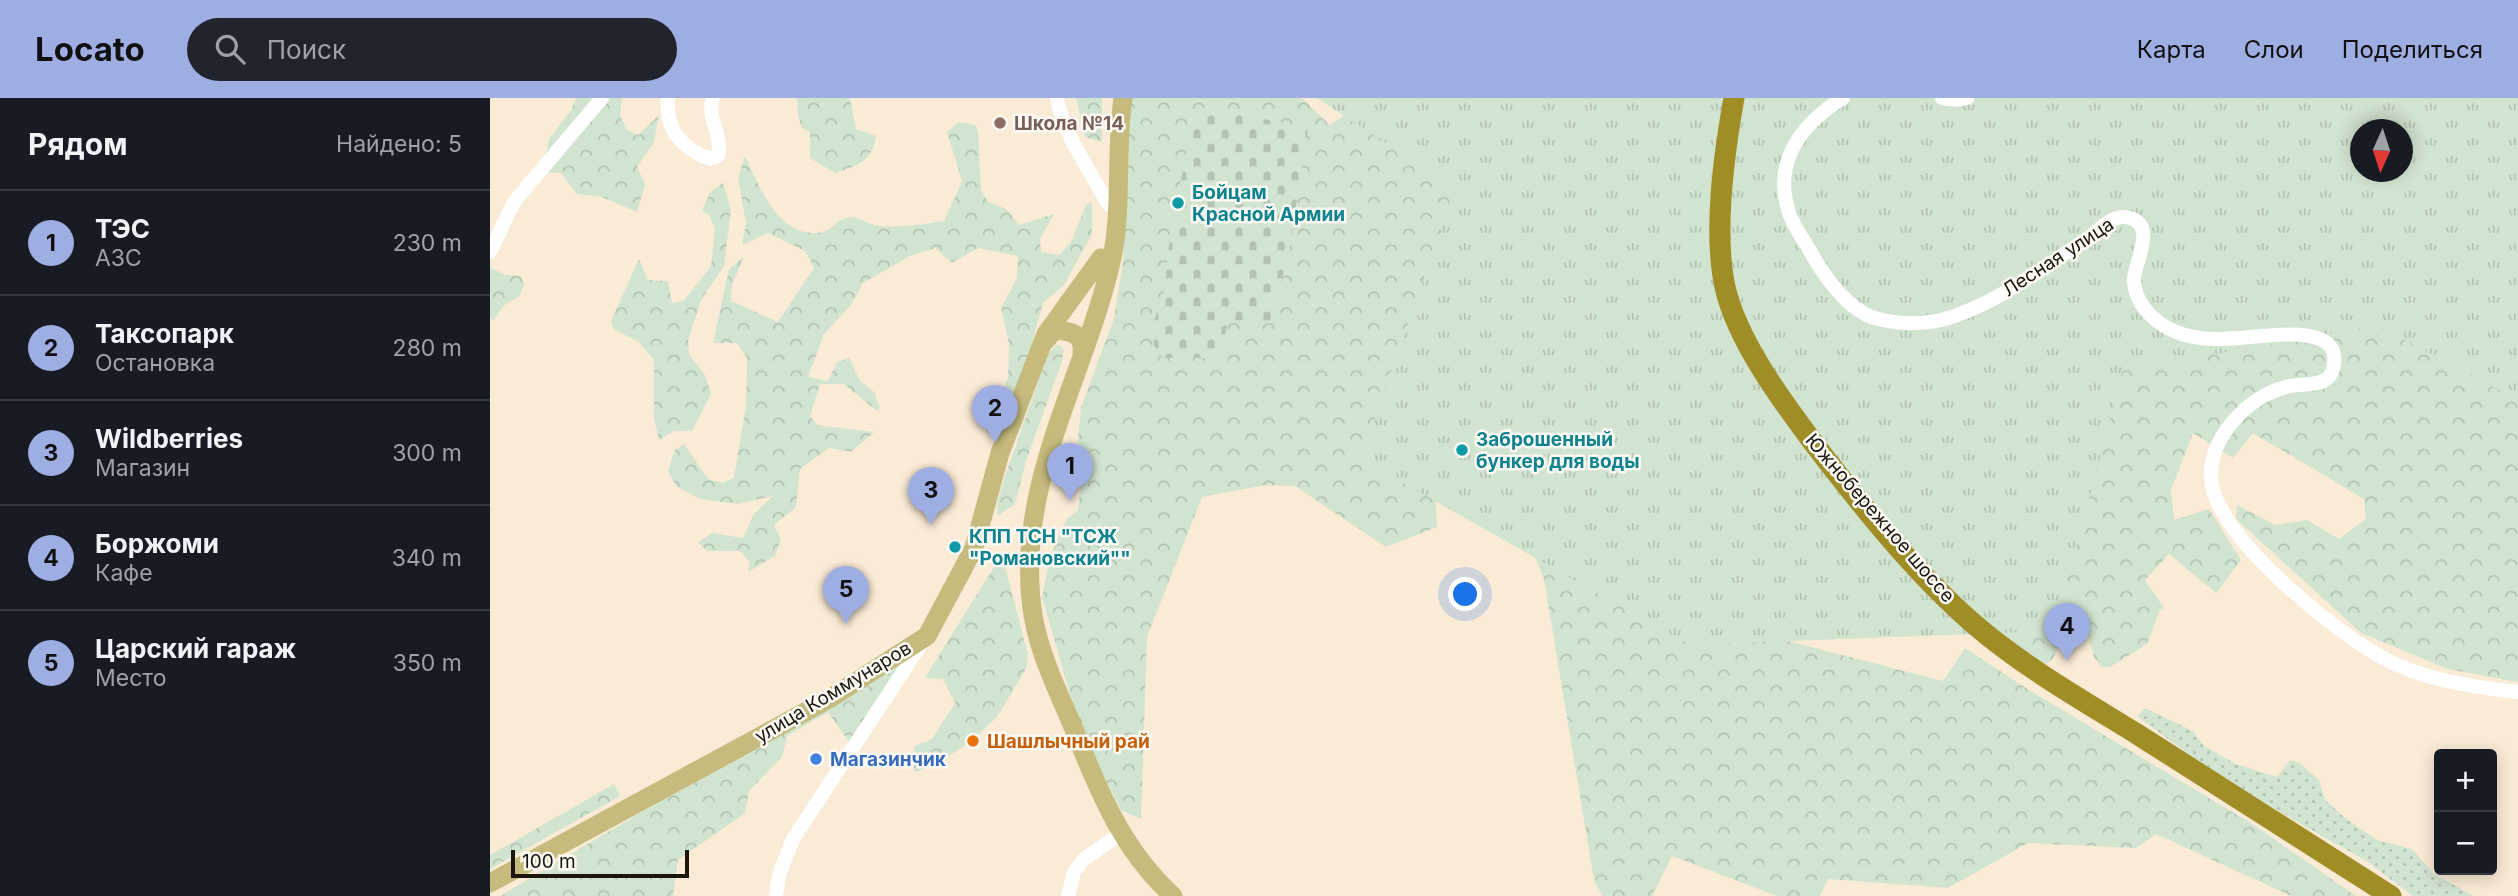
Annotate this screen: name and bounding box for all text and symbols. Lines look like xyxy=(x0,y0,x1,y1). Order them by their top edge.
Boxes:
search box xyxy=(187,18,677,81)
text: Locato xyxy=(35,29,145,69)
icon: search xyxy=(211,30,249,68)
text: Поиск xyxy=(267,34,346,65)
text: Карта xyxy=(2137,35,2206,64)
text: Слои xyxy=(2244,35,2304,64)
text: Поделиться xyxy=(2342,35,2483,64)
place label: Школа №14 xyxy=(1014,112,1124,135)
marker: Школа №14 xyxy=(992,115,1008,131)
north arrow xyxy=(2350,119,2413,182)
text: Рядом xyxy=(28,126,128,162)
text: Найдено: 5 xyxy=(336,130,462,158)
place label: Бойцам Красной Армии xyxy=(1192,181,1345,226)
marker: Бойцам Красной Армии xyxy=(1170,195,1186,211)
text: ТЭС xyxy=(95,213,150,244)
street label: Лесная улица xyxy=(1998,213,2118,301)
text: 1 xyxy=(46,229,56,257)
text: 230 m xyxy=(393,229,462,257)
text: АЗС xyxy=(95,244,142,272)
text: Таксопарк xyxy=(95,318,234,349)
text: 2 xyxy=(44,334,58,362)
text: 280 m xyxy=(393,334,462,362)
text: Остановка xyxy=(95,349,215,377)
pin: 2 xyxy=(972,385,1018,443)
text: Wildberries xyxy=(95,423,243,454)
place label: Заброшенный бункер для воды xyxy=(1476,428,1640,473)
street label: Южнобережное шоссе xyxy=(1800,429,1960,607)
text: 3 xyxy=(44,439,58,467)
text: 300 m xyxy=(392,439,462,467)
marker: Заброшенный бункер для воды xyxy=(1454,442,1470,458)
pin: 1 xyxy=(1047,443,1093,501)
text: Магазин xyxy=(95,454,190,482)
pin: 3 xyxy=(908,467,954,525)
place label: КПП ТСН "ТСЖ "Романовский"" xyxy=(969,525,1131,570)
text: Боржоми xyxy=(95,528,219,559)
marker: КПП ТСН "ТСЖ "Романовский"" xyxy=(947,539,963,555)
text: 4 xyxy=(43,544,59,572)
text: 340 m xyxy=(392,544,462,572)
text: Кафе xyxy=(95,559,153,587)
pin: 5 xyxy=(823,566,869,624)
your location xyxy=(1448,577,1482,611)
pin: 4 xyxy=(2044,603,2090,661)
text: Царский гараж xyxy=(95,633,296,664)
street label: улица Коммунаров xyxy=(751,636,915,748)
text: 5 xyxy=(44,649,58,677)
text: 350 m xyxy=(393,649,462,677)
text: Место xyxy=(95,664,166,692)
place label: Шашлычный рай xyxy=(987,730,1150,753)
marker: Шашлычный рай xyxy=(965,733,981,749)
place label: Магазинчик xyxy=(830,748,946,771)
map controls xyxy=(2434,749,2497,875)
button: + xyxy=(2434,749,2497,812)
marker: Магазинчик xyxy=(808,751,824,767)
button: − xyxy=(2434,812,2497,875)
scale bar xyxy=(511,847,690,879)
text: 100 m xyxy=(522,850,576,873)

